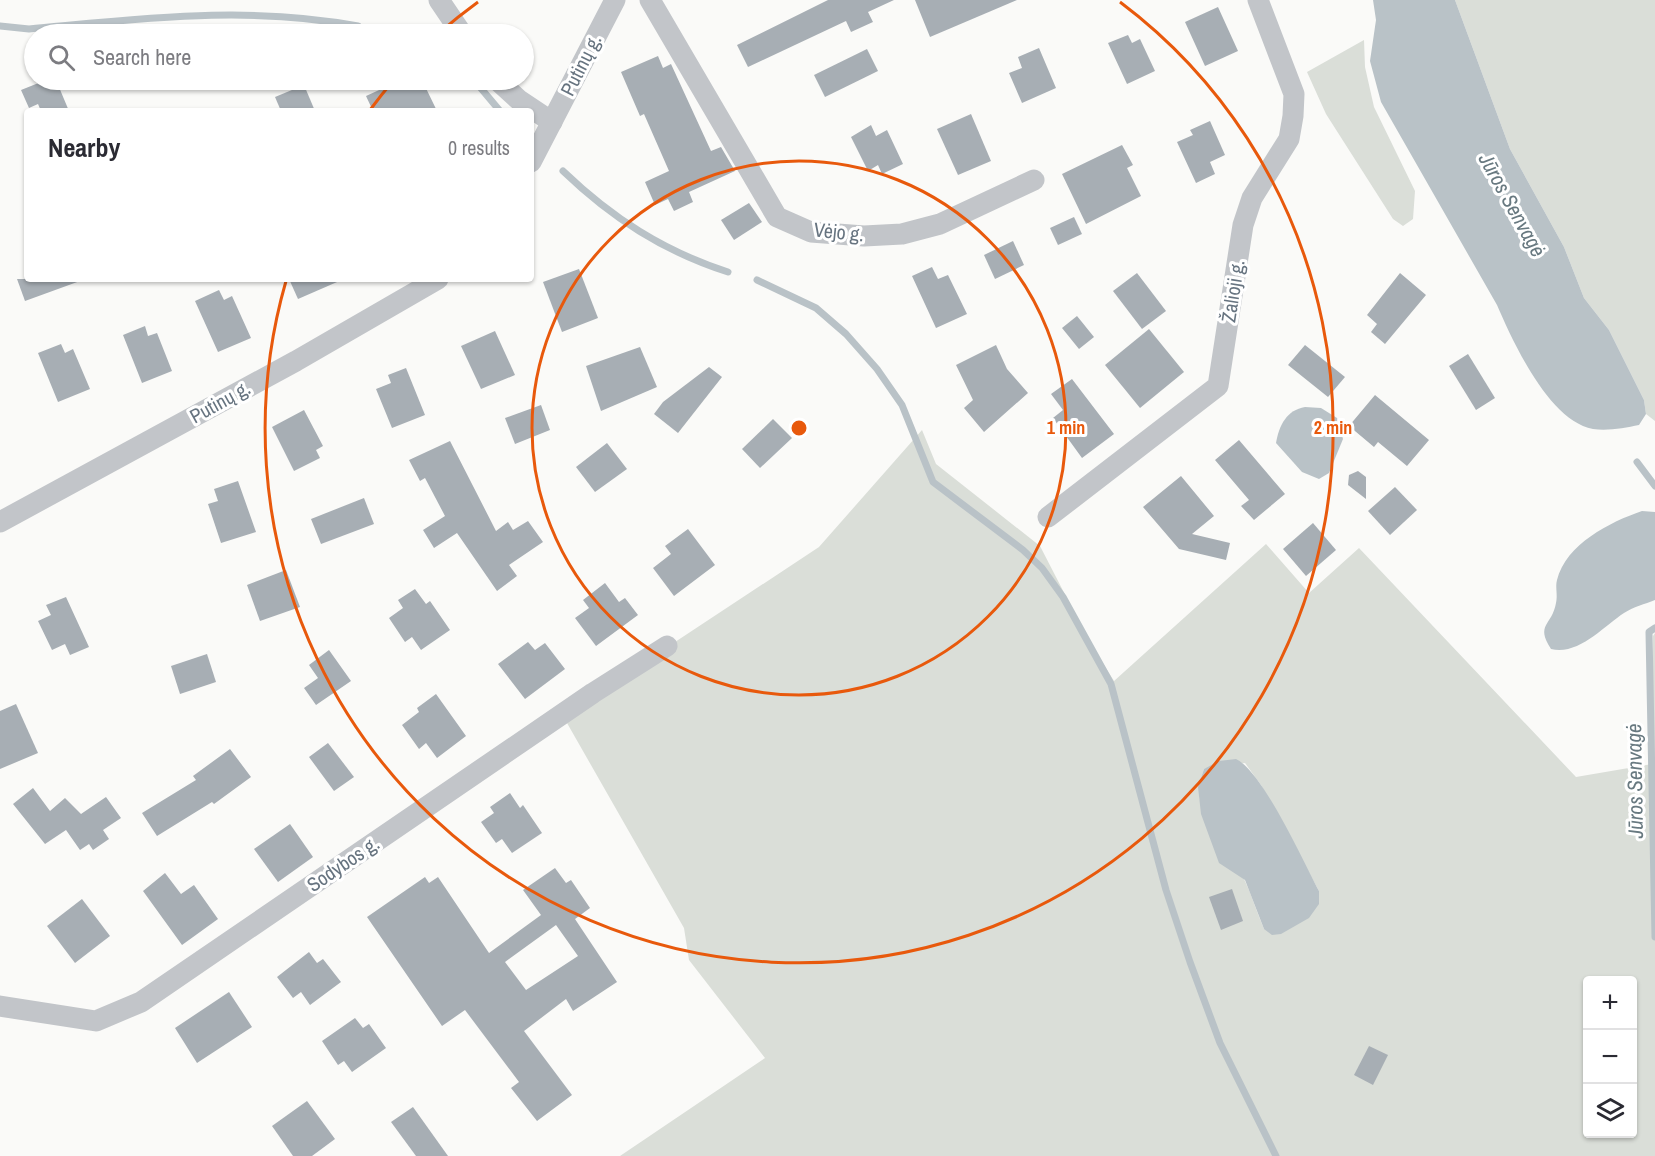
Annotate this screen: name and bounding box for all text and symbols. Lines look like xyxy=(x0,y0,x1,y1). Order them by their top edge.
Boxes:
search box xyxy=(24,24,534,90)
street label: Putinų g. xyxy=(554,29,607,100)
icon: search xyxy=(45,41,78,74)
text: Search here xyxy=(93,42,191,72)
text: Nearby xyxy=(48,130,120,165)
text: 0 results xyxy=(448,134,510,161)
water label: Jūros Senvagė xyxy=(1471,147,1553,262)
street label: Vėjo g. xyxy=(813,215,865,248)
street label: Žalioji g. xyxy=(1214,258,1251,324)
street label: Putinų g. xyxy=(184,374,255,429)
text: 1 min xyxy=(1047,415,1085,440)
text: 2 min xyxy=(1314,415,1352,440)
centre of rings xyxy=(789,418,809,438)
water label: Jūros Senvagė xyxy=(1619,723,1650,840)
street label: Sodybos g. xyxy=(301,829,384,898)
map controls xyxy=(1583,976,1637,1138)
button: + xyxy=(1583,976,1637,1030)
button: − xyxy=(1583,1030,1637,1084)
button: layers xyxy=(1583,1084,1637,1138)

